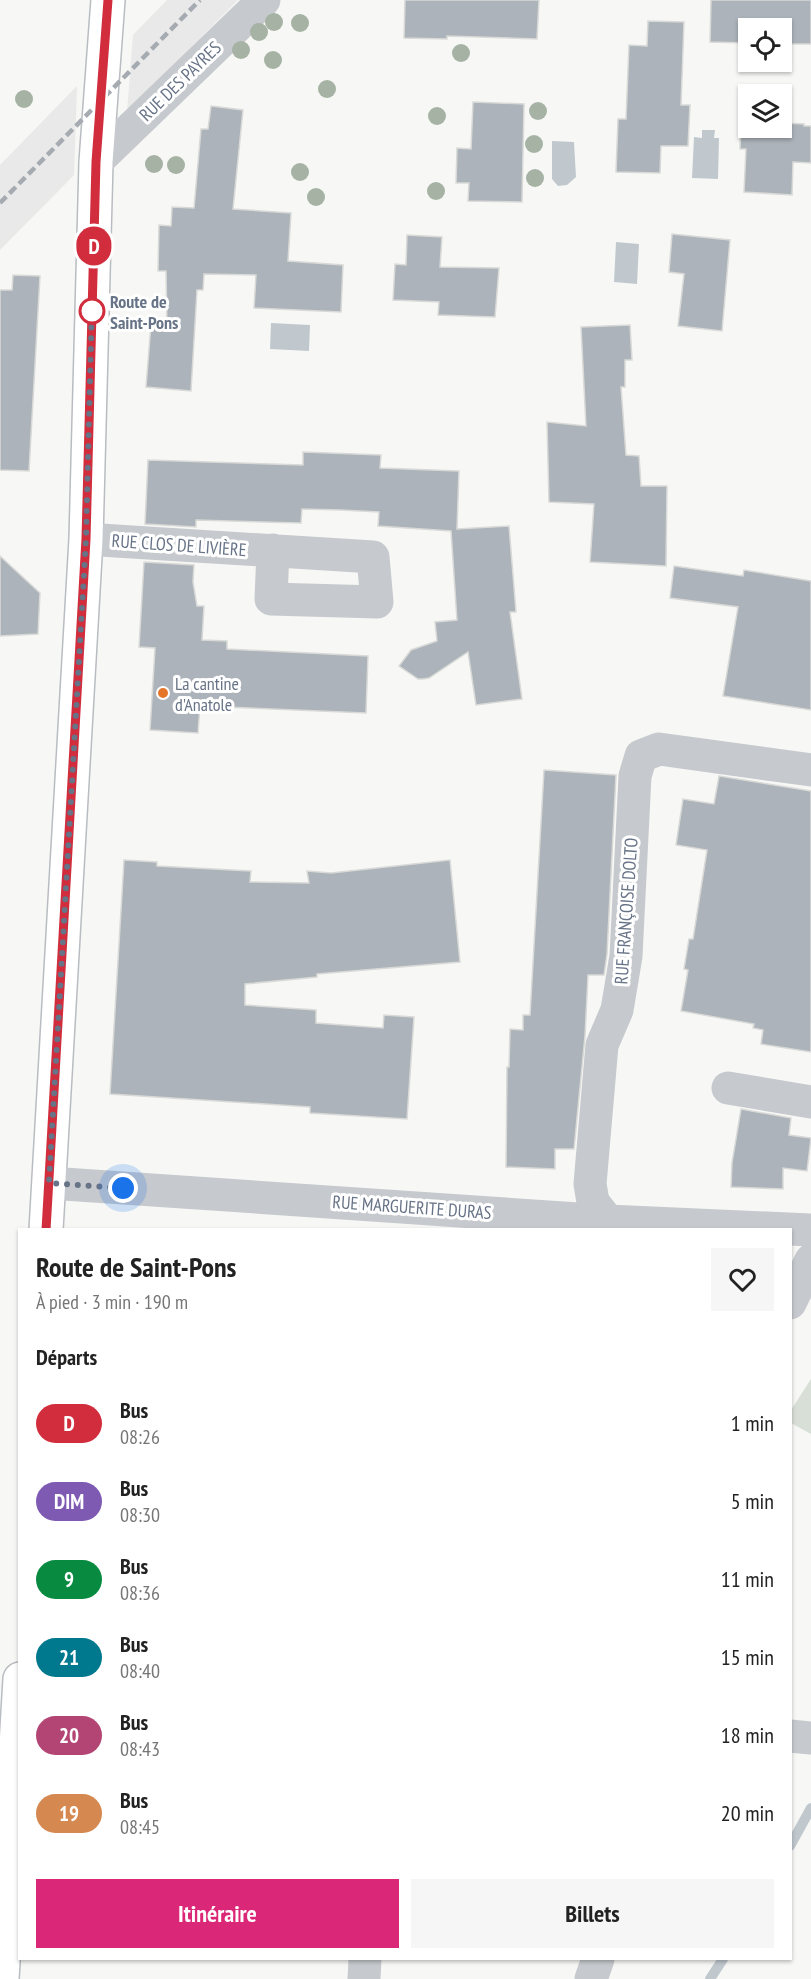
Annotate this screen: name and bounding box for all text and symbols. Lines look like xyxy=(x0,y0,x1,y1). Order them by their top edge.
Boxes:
map controls xyxy=(738,18,792,138)
button: locate xyxy=(738,18,792,72)
street label: RUE DES PAYRES xyxy=(134,36,226,126)
button: layers xyxy=(738,84,792,138)
line badge: D xyxy=(74,226,113,266)
text: D xyxy=(88,233,100,260)
place label: Route de Saint-Pons xyxy=(110,290,178,334)
marker: Route de Saint-Pons xyxy=(79,298,105,324)
street label: RUE CLOS DE LIVIÈRE xyxy=(111,529,247,561)
place label: La cantine d'Anatole xyxy=(175,672,239,716)
marker: La cantine d'Anatole xyxy=(156,686,170,700)
street label: RUE FRANÇOISE DOLTO xyxy=(609,837,643,985)
your location xyxy=(108,1173,138,1203)
street label: RUE MARGUERITE DURAS xyxy=(332,1190,493,1224)
text: Route de Saint-Pons xyxy=(36,1248,236,1285)
button: heart xyxy=(711,1248,774,1311)
text: À pied · 3 min · 190 m xyxy=(36,1289,188,1315)
text: Départs xyxy=(36,1343,97,1371)
text: Bus xyxy=(120,1396,148,1424)
text: 1 min xyxy=(731,1409,774,1437)
text: D xyxy=(63,1410,75,1437)
text: 08:26 xyxy=(120,1424,160,1450)
text: Bus xyxy=(120,1474,148,1502)
text: 5 min xyxy=(731,1487,774,1515)
text: DIM xyxy=(54,1488,84,1515)
text: 08:30 xyxy=(120,1502,160,1528)
text: Bus xyxy=(120,1552,148,1580)
text: 11 min xyxy=(721,1565,774,1593)
text: 9 xyxy=(64,1566,74,1593)
text: 08:36 xyxy=(120,1580,160,1606)
text: Bus xyxy=(120,1630,148,1658)
text: 15 min xyxy=(721,1643,774,1671)
text: 21 xyxy=(59,1644,79,1671)
text: 08:40 xyxy=(120,1658,160,1684)
text: Bus xyxy=(120,1708,148,1736)
text: 18 min xyxy=(721,1721,774,1749)
text: 20 xyxy=(59,1722,79,1749)
text: 08:43 xyxy=(120,1736,160,1762)
text: Bus xyxy=(120,1786,148,1814)
text: 20 min xyxy=(721,1799,774,1827)
text: 19 xyxy=(59,1800,79,1827)
text: 08:45 xyxy=(120,1814,160,1840)
button: Itinéraire xyxy=(36,1879,399,1948)
button: Billets xyxy=(411,1879,774,1948)

